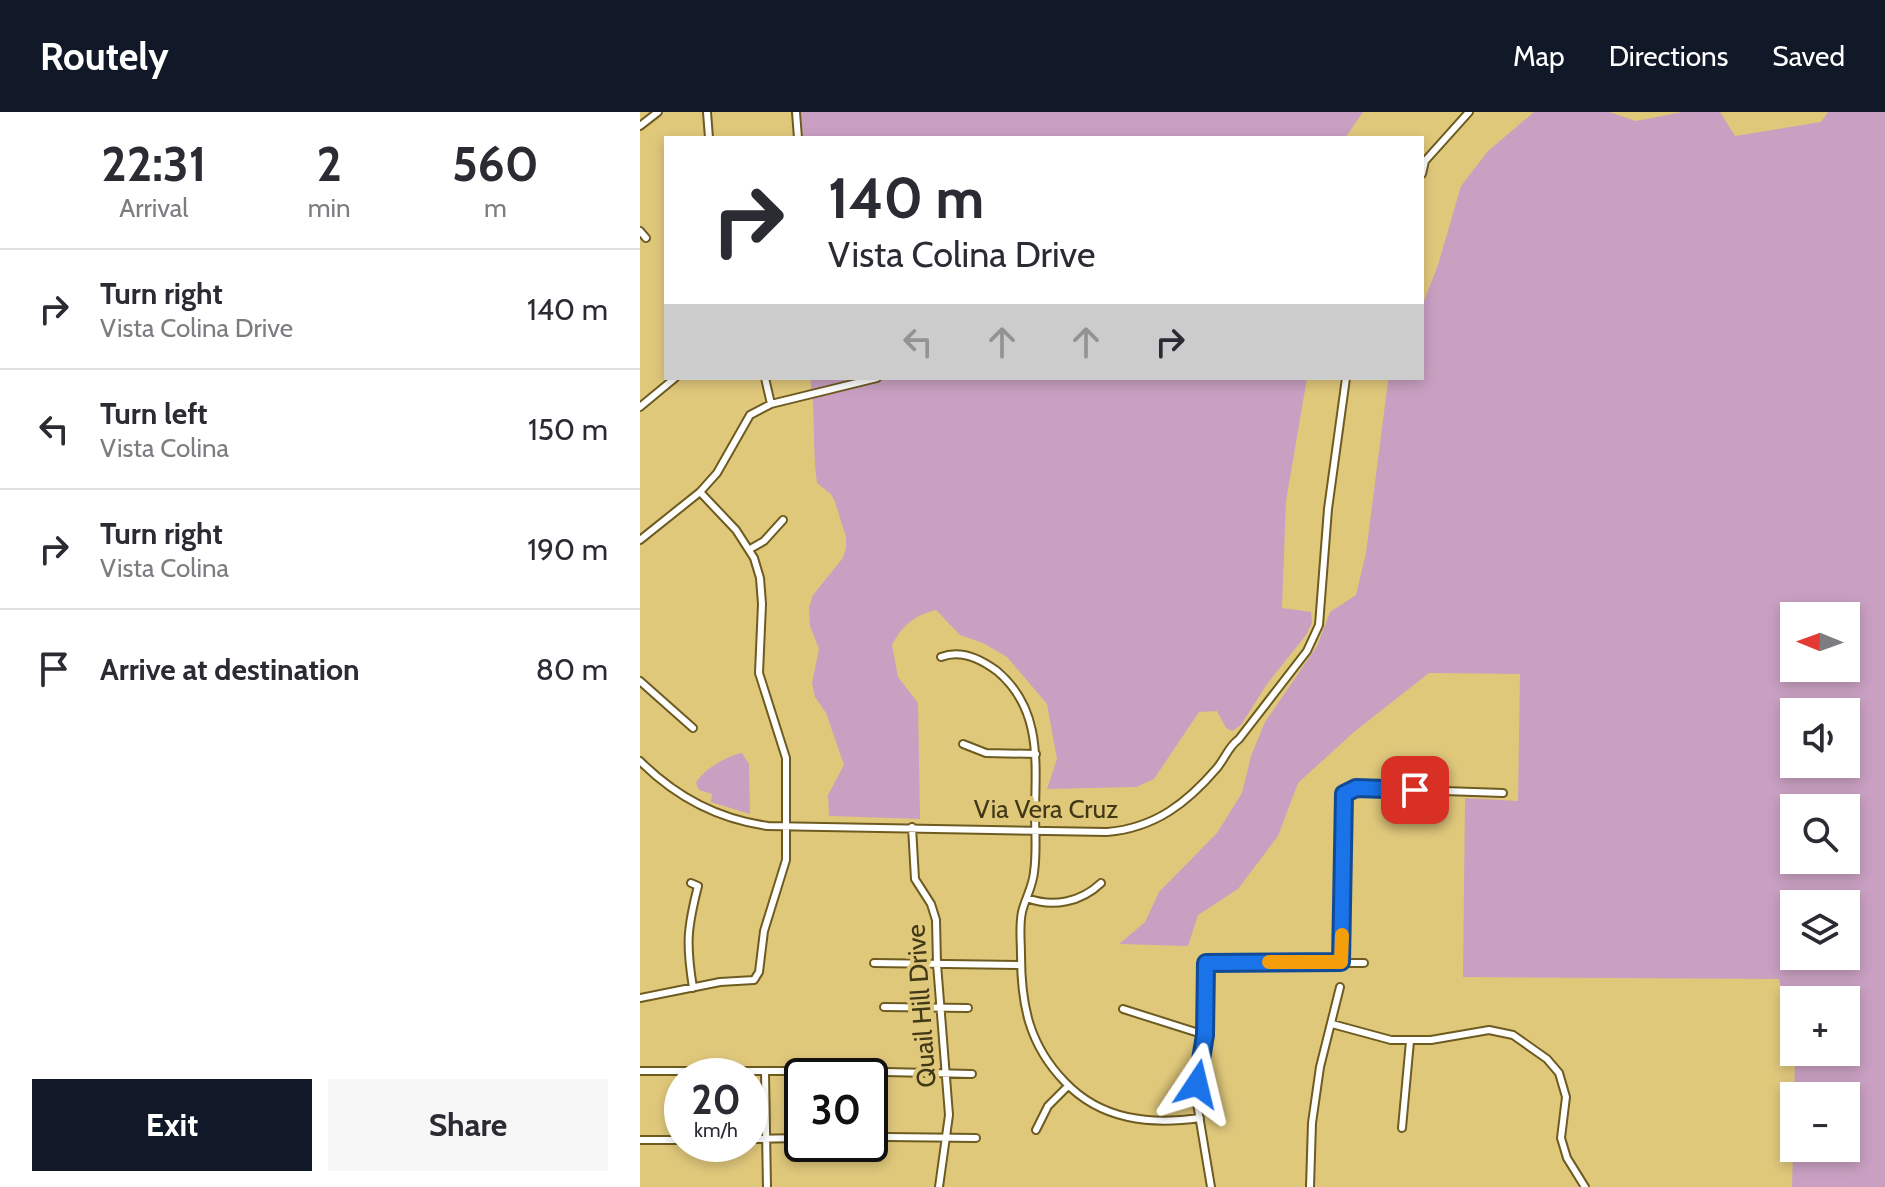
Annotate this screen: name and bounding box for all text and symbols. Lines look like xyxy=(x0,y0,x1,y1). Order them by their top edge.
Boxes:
text: Routely xyxy=(40,33,169,80)
text: Map xyxy=(1513,39,1565,73)
text: Directions xyxy=(1609,39,1728,73)
text: Saved xyxy=(1772,39,1845,73)
text: 22:31 xyxy=(101,135,206,193)
text: 2 xyxy=(316,135,342,193)
text: 560 xyxy=(452,135,539,193)
text: 140 m xyxy=(828,164,984,232)
icon: right xyxy=(696,168,800,272)
text: Arrival xyxy=(119,192,188,224)
text: min xyxy=(308,192,351,224)
text: m xyxy=(484,192,507,224)
text: Vista Colina Drive xyxy=(828,232,1095,276)
text: Turn right xyxy=(100,275,223,312)
icon: right xyxy=(32,287,76,331)
text: 140 m xyxy=(527,291,608,328)
text: Vista Colina Drive xyxy=(100,312,293,344)
icon: left xyxy=(896,320,940,364)
icon: ahead xyxy=(980,320,1024,364)
icon: ahead xyxy=(1064,320,1108,364)
icon: right xyxy=(1148,320,1192,364)
text: Turn left xyxy=(100,395,208,432)
icon: left xyxy=(32,407,76,451)
text: 150 m xyxy=(528,411,608,448)
text: Vista Colina xyxy=(100,432,229,464)
text: Turn right xyxy=(100,515,223,552)
icon: right xyxy=(32,527,76,571)
text: 190 m xyxy=(527,531,608,568)
text: Vista Colina xyxy=(100,552,229,584)
north arrow xyxy=(1780,602,1860,682)
map controls xyxy=(1780,602,1860,1162)
icon: arrive xyxy=(32,647,76,691)
text: Arrive at destination xyxy=(100,651,360,688)
text: 80 m xyxy=(536,651,608,688)
button: sound xyxy=(1780,698,1860,778)
pin xyxy=(1381,756,1449,824)
icon: arrive xyxy=(1393,768,1437,812)
street label: Via Vera Cruz xyxy=(974,793,1118,825)
button: search xyxy=(1780,794,1860,874)
button: layers xyxy=(1780,890,1860,970)
street label: Quail Hill Drive xyxy=(899,923,943,1089)
button: + xyxy=(1780,986,1860,1066)
position arrow xyxy=(1155,1042,1239,1126)
speed limit sign: 30 xyxy=(784,1058,888,1162)
text: 20 xyxy=(691,1075,741,1124)
button: Exit xyxy=(32,1079,312,1171)
button: Share xyxy=(328,1079,608,1171)
button: − xyxy=(1780,1082,1860,1162)
text: km/h xyxy=(694,1118,738,1142)

